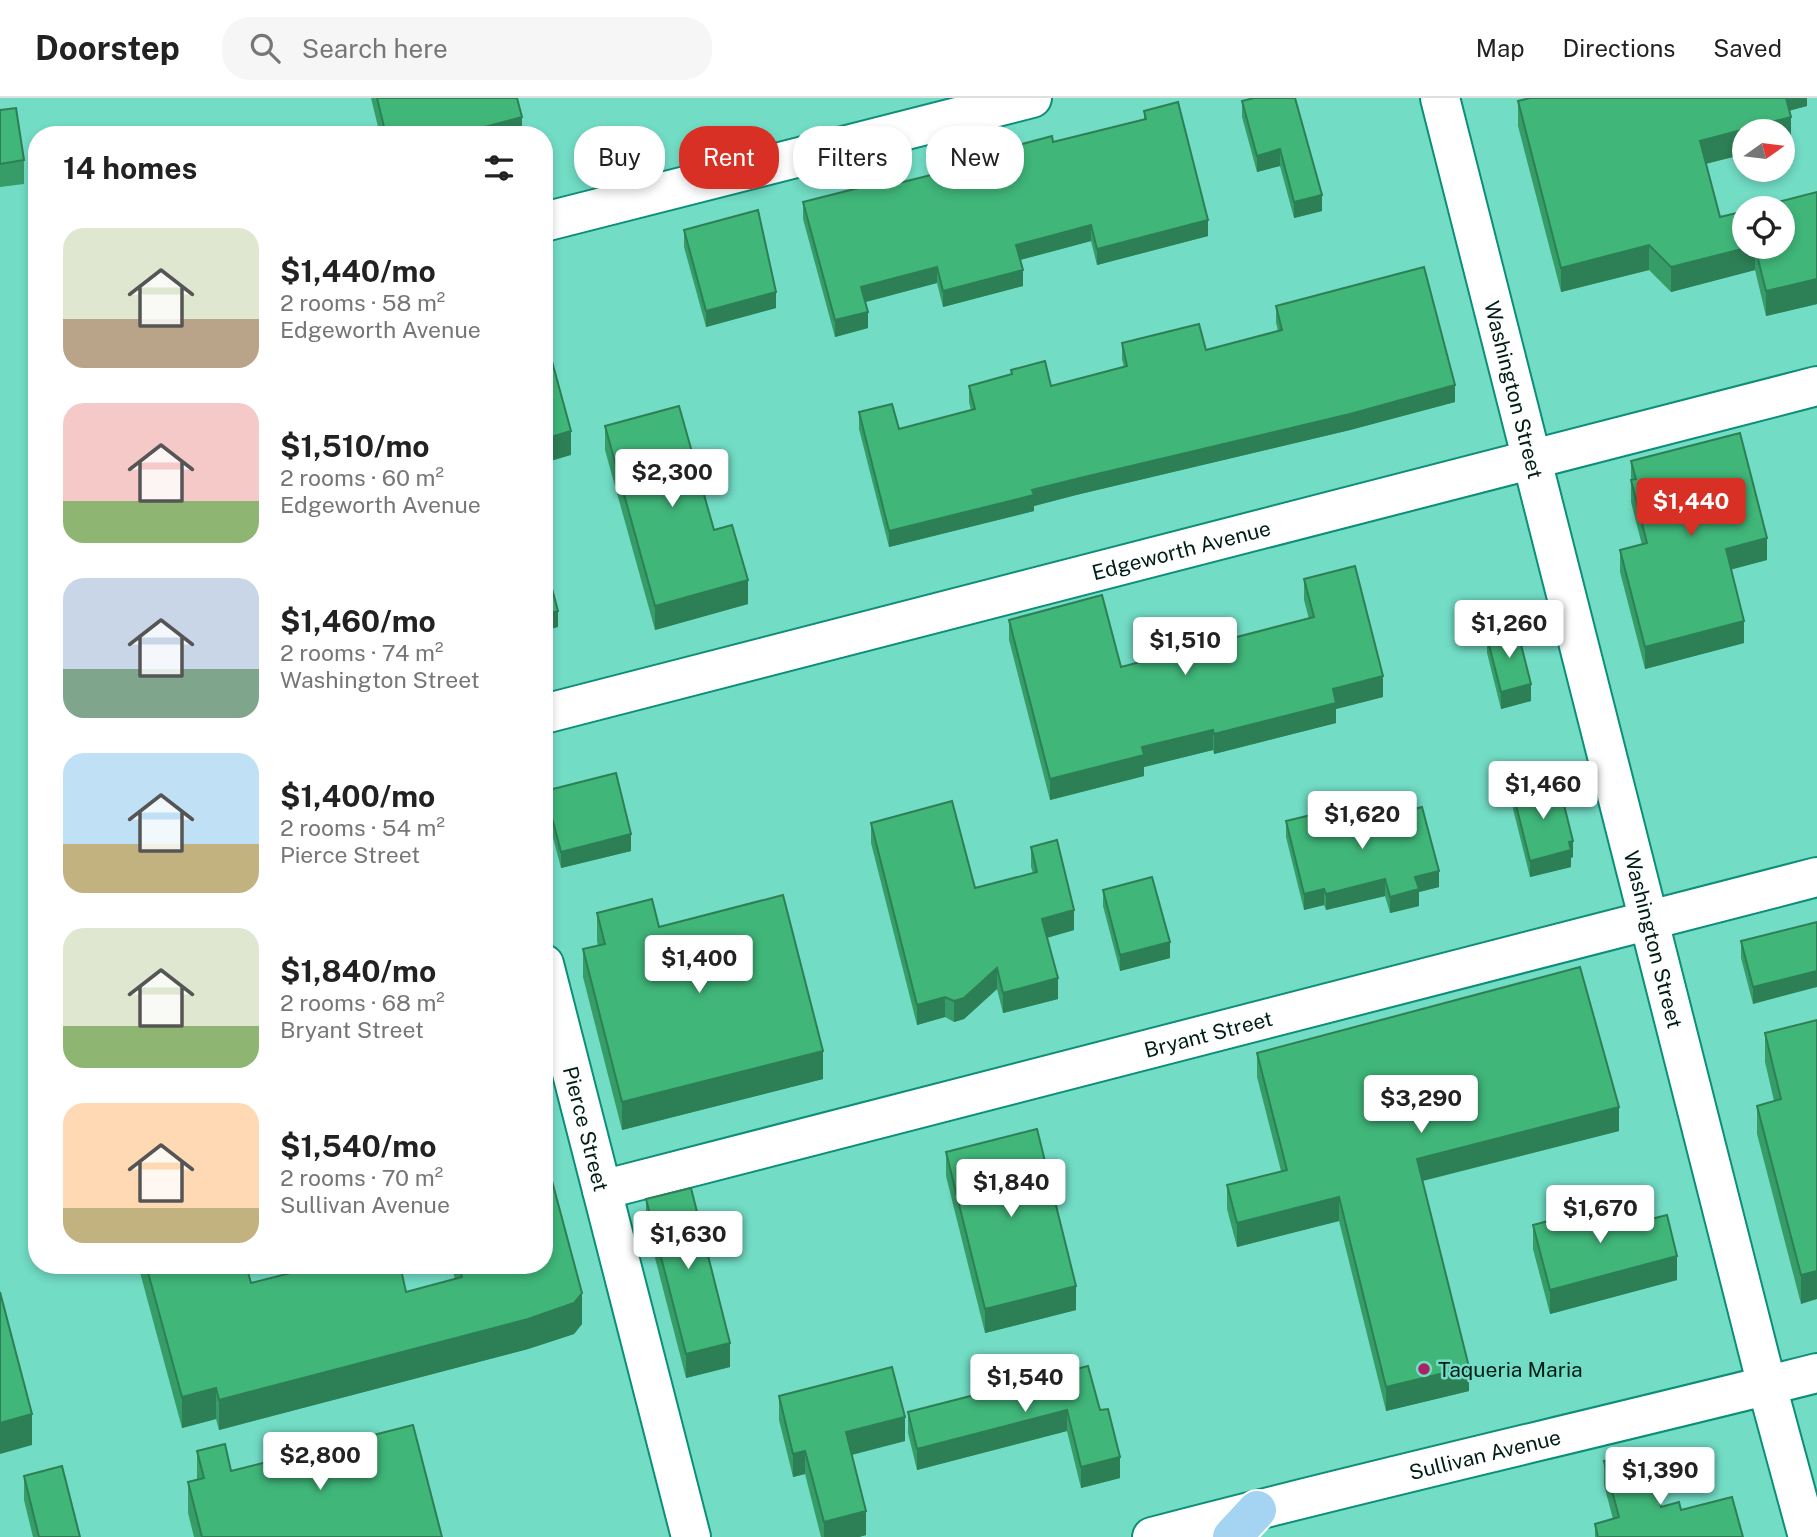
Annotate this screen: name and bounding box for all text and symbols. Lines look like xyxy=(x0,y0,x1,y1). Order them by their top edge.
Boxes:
search box xyxy=(222,17,712,80)
text: Doorstep xyxy=(35,29,180,67)
icon: search xyxy=(246,29,284,67)
text: Search here xyxy=(302,33,448,64)
text: Map xyxy=(1476,34,1525,62)
text: Directions xyxy=(1563,34,1675,62)
text: Saved xyxy=(1713,34,1782,62)
north arrow xyxy=(1732,119,1796,182)
map controls xyxy=(1732,119,1795,259)
chip: Buy xyxy=(574,126,665,189)
chip: Rent xyxy=(679,126,779,189)
chip: Filters xyxy=(793,126,912,189)
chip: New xyxy=(926,126,1024,189)
icon: filters xyxy=(480,149,518,187)
text: 14 homes xyxy=(63,150,197,186)
button: locate xyxy=(1732,196,1795,259)
text: $1,440/mo xyxy=(280,253,436,289)
icon: home xyxy=(119,256,203,340)
text: 2 rooms · 58 m² xyxy=(280,289,445,316)
street label: Washington Street xyxy=(1480,298,1549,481)
text: Edgeworth Avenue xyxy=(280,316,481,343)
text: $1,510/mo xyxy=(280,428,430,464)
icon: home xyxy=(119,431,203,515)
pin: $2,300 xyxy=(615,450,729,509)
text: $2,300 xyxy=(631,458,713,485)
text: 2 rooms · 60 m² xyxy=(280,464,444,491)
pin: $1,440 xyxy=(1634,478,1748,538)
text: $1,440 xyxy=(1653,487,1729,514)
text: Edgeworth Avenue xyxy=(280,491,481,518)
street label: Edgeworth Avenue xyxy=(1089,515,1273,585)
pin: $1,260 xyxy=(1452,601,1566,660)
text: $1,460/mo xyxy=(280,603,436,639)
icon: home xyxy=(119,606,203,690)
text: $1,260 xyxy=(1471,609,1547,636)
pin: $1,510 xyxy=(1128,618,1242,677)
text: $1,510 xyxy=(1149,626,1221,653)
text: 2 rooms · 74 m² xyxy=(280,639,443,666)
text: Washington Street xyxy=(280,666,480,693)
pin: $1,460 xyxy=(1486,762,1600,821)
text: $1,460 xyxy=(1505,770,1581,797)
text: $1,400/mo xyxy=(280,778,435,814)
icon: home xyxy=(119,781,203,865)
pin: $1,620 xyxy=(1305,792,1419,851)
text: $1,620 xyxy=(1324,800,1400,827)
text: 2 rooms · 54 m² xyxy=(280,814,445,841)
text: Pierce Street xyxy=(280,841,420,868)
street label: Washington Street xyxy=(1619,848,1688,1031)
pin: $1,400 xyxy=(642,936,756,995)
text: $1,400 xyxy=(661,944,737,971)
text: $1,840/mo xyxy=(280,953,436,989)
icon: home xyxy=(119,956,203,1040)
text: 2 rooms · 68 m² xyxy=(280,989,445,1016)
street label: Bryant Street xyxy=(1141,1005,1275,1062)
text: Bryant Street xyxy=(280,1016,424,1043)
street label: Pierce Street xyxy=(558,1064,614,1194)
pin: $3,290 xyxy=(1364,1076,1478,1135)
text: $3,290 xyxy=(1380,1084,1462,1111)
text: $1,540/mo xyxy=(280,1128,436,1164)
icon: home xyxy=(119,1131,203,1215)
pin: $1,840 xyxy=(954,1160,1068,1219)
text: 2 rooms · 70 m² xyxy=(280,1164,443,1191)
text: $1,840 xyxy=(972,1168,1050,1195)
pin: $1,670 xyxy=(1543,1186,1657,1245)
text: Sullivan Avenue xyxy=(280,1191,450,1218)
text: $1,670 xyxy=(1562,1194,1638,1221)
pin: $1,630 xyxy=(631,1212,745,1271)
text: $1,630 xyxy=(649,1220,727,1247)
pin: $1,540 xyxy=(968,1354,1082,1414)
place label: Taqueria Maria xyxy=(1438,1357,1583,1382)
marker: Taqueria Maria xyxy=(1416,1361,1432,1377)
text: $1,540 xyxy=(986,1363,1064,1390)
street label: Sullivan Avenue xyxy=(1406,1424,1563,1485)
pin: $2,800 xyxy=(263,1432,377,1492)
text: $2,800 xyxy=(279,1441,361,1468)
pin: $1,390 xyxy=(1603,1448,1717,1507)
text: $1,390 xyxy=(1622,1456,1699,1483)

